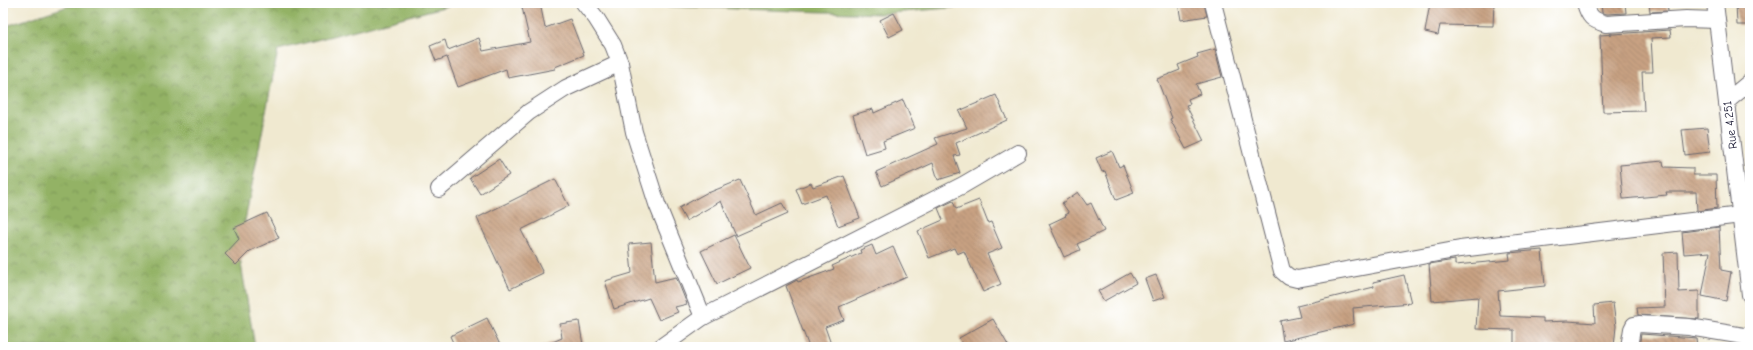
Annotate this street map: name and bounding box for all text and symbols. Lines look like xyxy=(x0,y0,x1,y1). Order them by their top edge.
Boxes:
street label: Rue 4.251 xyxy=(1720,100,1740,150)

